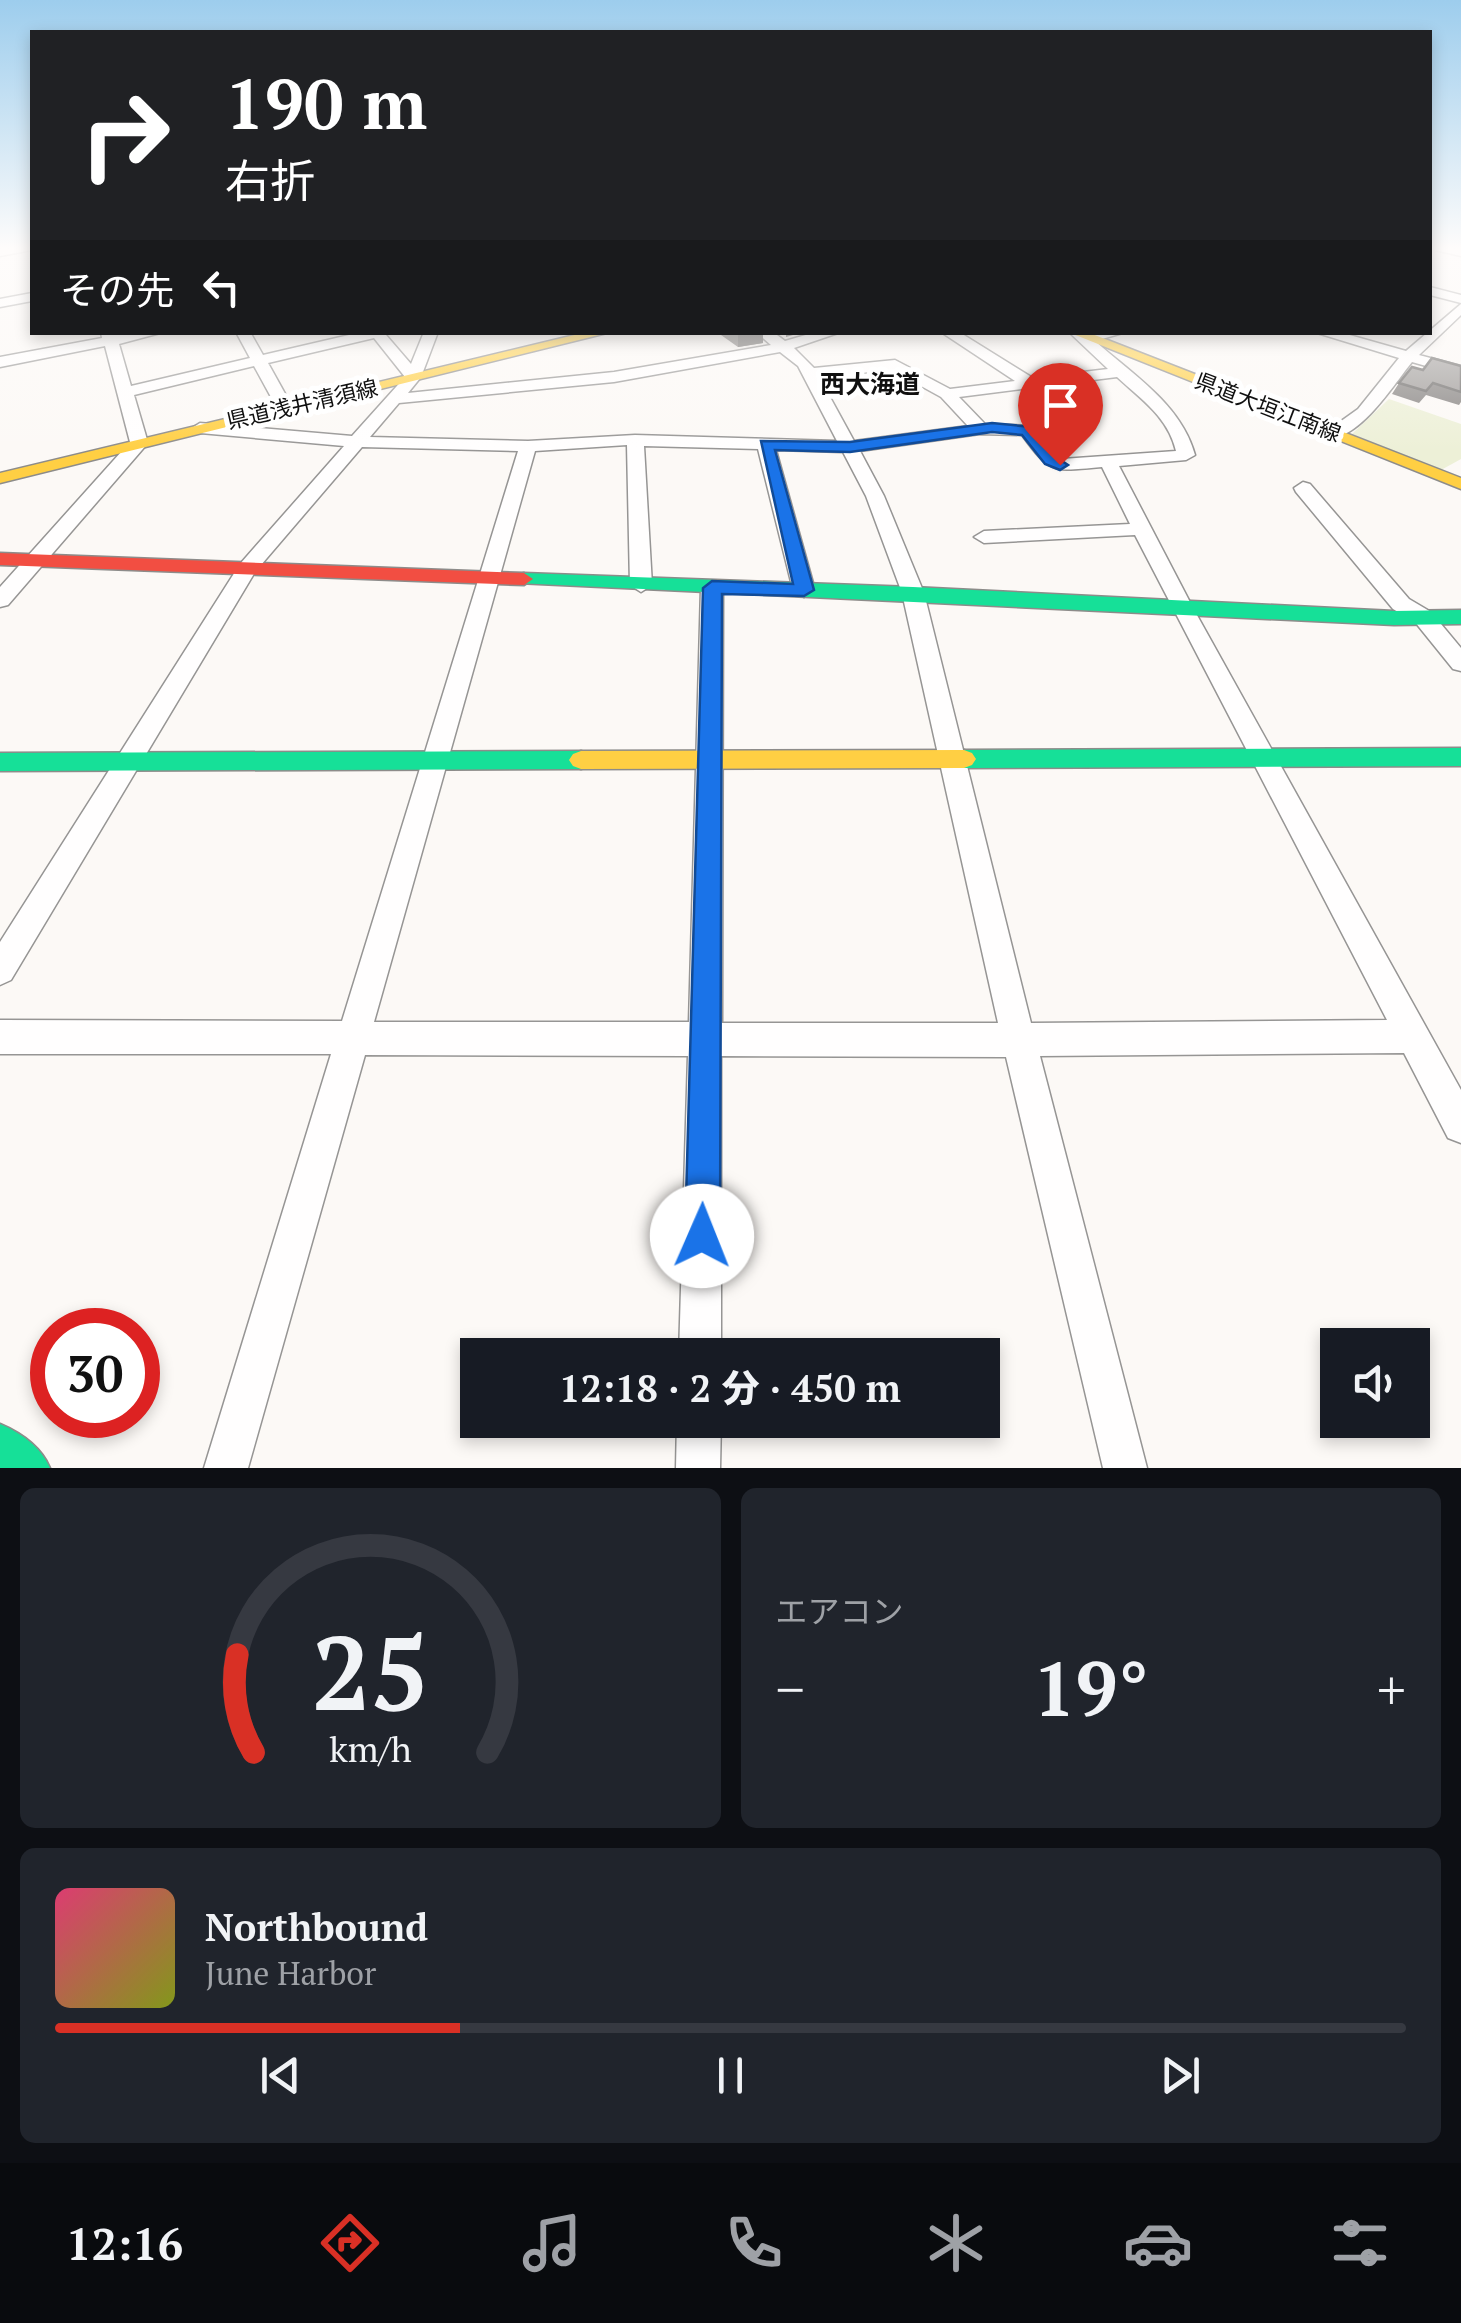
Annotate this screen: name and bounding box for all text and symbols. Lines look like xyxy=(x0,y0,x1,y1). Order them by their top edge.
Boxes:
text: 190 m xyxy=(225,56,427,149)
icon: right xyxy=(60,70,190,200)
text: 右折 xyxy=(225,150,315,210)
icon: left xyxy=(194,260,249,315)
text: その先 xyxy=(60,265,174,315)
pin xyxy=(1018,363,1103,466)
street label: 県道大垣江南線 xyxy=(1191,365,1345,448)
district label: 西大海道 xyxy=(820,367,920,400)
street label: 県道浅井清須線 xyxy=(224,372,380,435)
icon: arrive xyxy=(1033,378,1088,433)
position arrow xyxy=(650,1184,754,1288)
speed limit sign: 30 xyxy=(30,1308,160,1438)
map controls xyxy=(1320,1328,1430,1438)
button: sound xyxy=(1320,1328,1430,1438)
text: 12:18 · 2 分 · 450 m xyxy=(559,1363,901,1413)
text: エアコン xyxy=(776,1590,904,1632)
text: 25 xyxy=(311,1602,429,1740)
text: 19° xyxy=(1033,1638,1149,1737)
text: − xyxy=(776,1652,805,1725)
text: + xyxy=(1377,1652,1406,1725)
text: km/h xyxy=(329,1725,412,1772)
text: Northbound xyxy=(205,1902,428,1952)
text: June Harbor xyxy=(205,1952,376,1994)
icon: previous xyxy=(253,2048,308,2103)
icon: pause xyxy=(703,2048,758,2103)
icon: next xyxy=(1153,2048,1208,2103)
icon: directions xyxy=(315,2208,385,2278)
icon: music xyxy=(517,2208,587,2278)
icon: phone xyxy=(719,2208,789,2278)
icon: climate xyxy=(921,2208,991,2278)
icon: car xyxy=(1123,2208,1193,2278)
icon: filters xyxy=(1325,2208,1395,2278)
text: 12:16 xyxy=(66,2213,183,2273)

